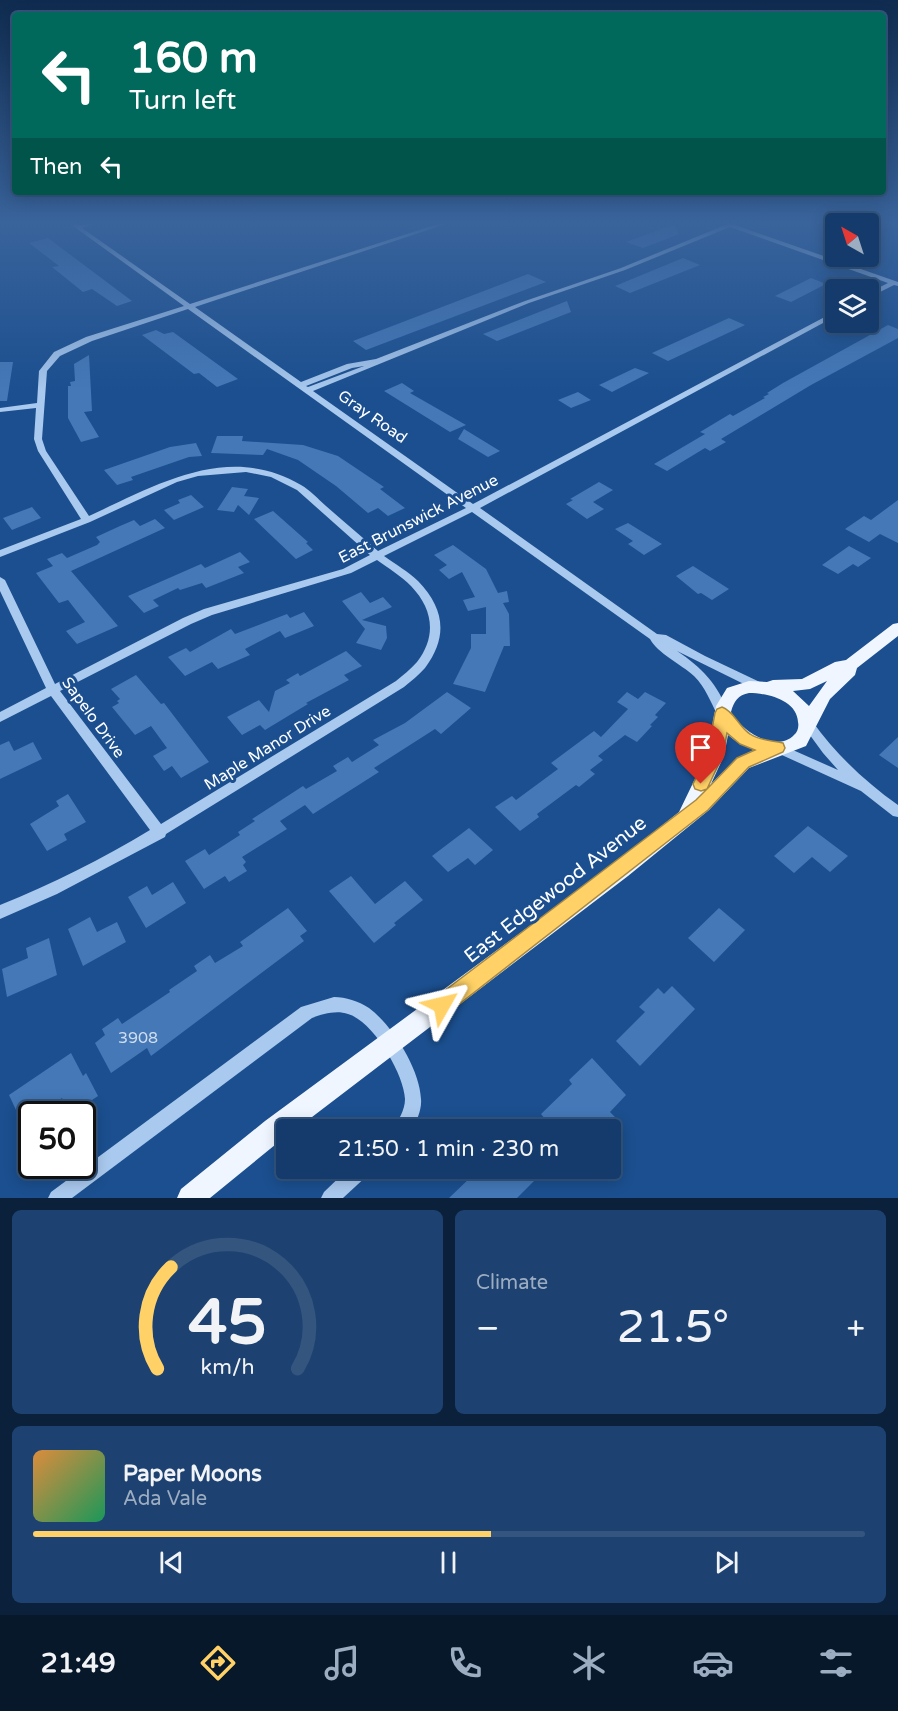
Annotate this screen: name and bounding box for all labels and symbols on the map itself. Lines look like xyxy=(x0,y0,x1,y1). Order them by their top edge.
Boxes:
north arrow xyxy=(825,213,879,267)
street label: Gray Road xyxy=(334,386,411,448)
street label: East Brunswick Avenue xyxy=(335,470,502,568)
street label: Sapelo Drive xyxy=(57,673,129,762)
street label: Maple Manor Drive xyxy=(201,701,334,795)
pin xyxy=(675,722,726,784)
street label: East Edgewood Avenue xyxy=(460,811,651,968)
position arrow xyxy=(410,973,474,1037)
house number: 3908 xyxy=(118,1028,158,1048)
speed limit sign: 50 xyxy=(18,1101,96,1179)

